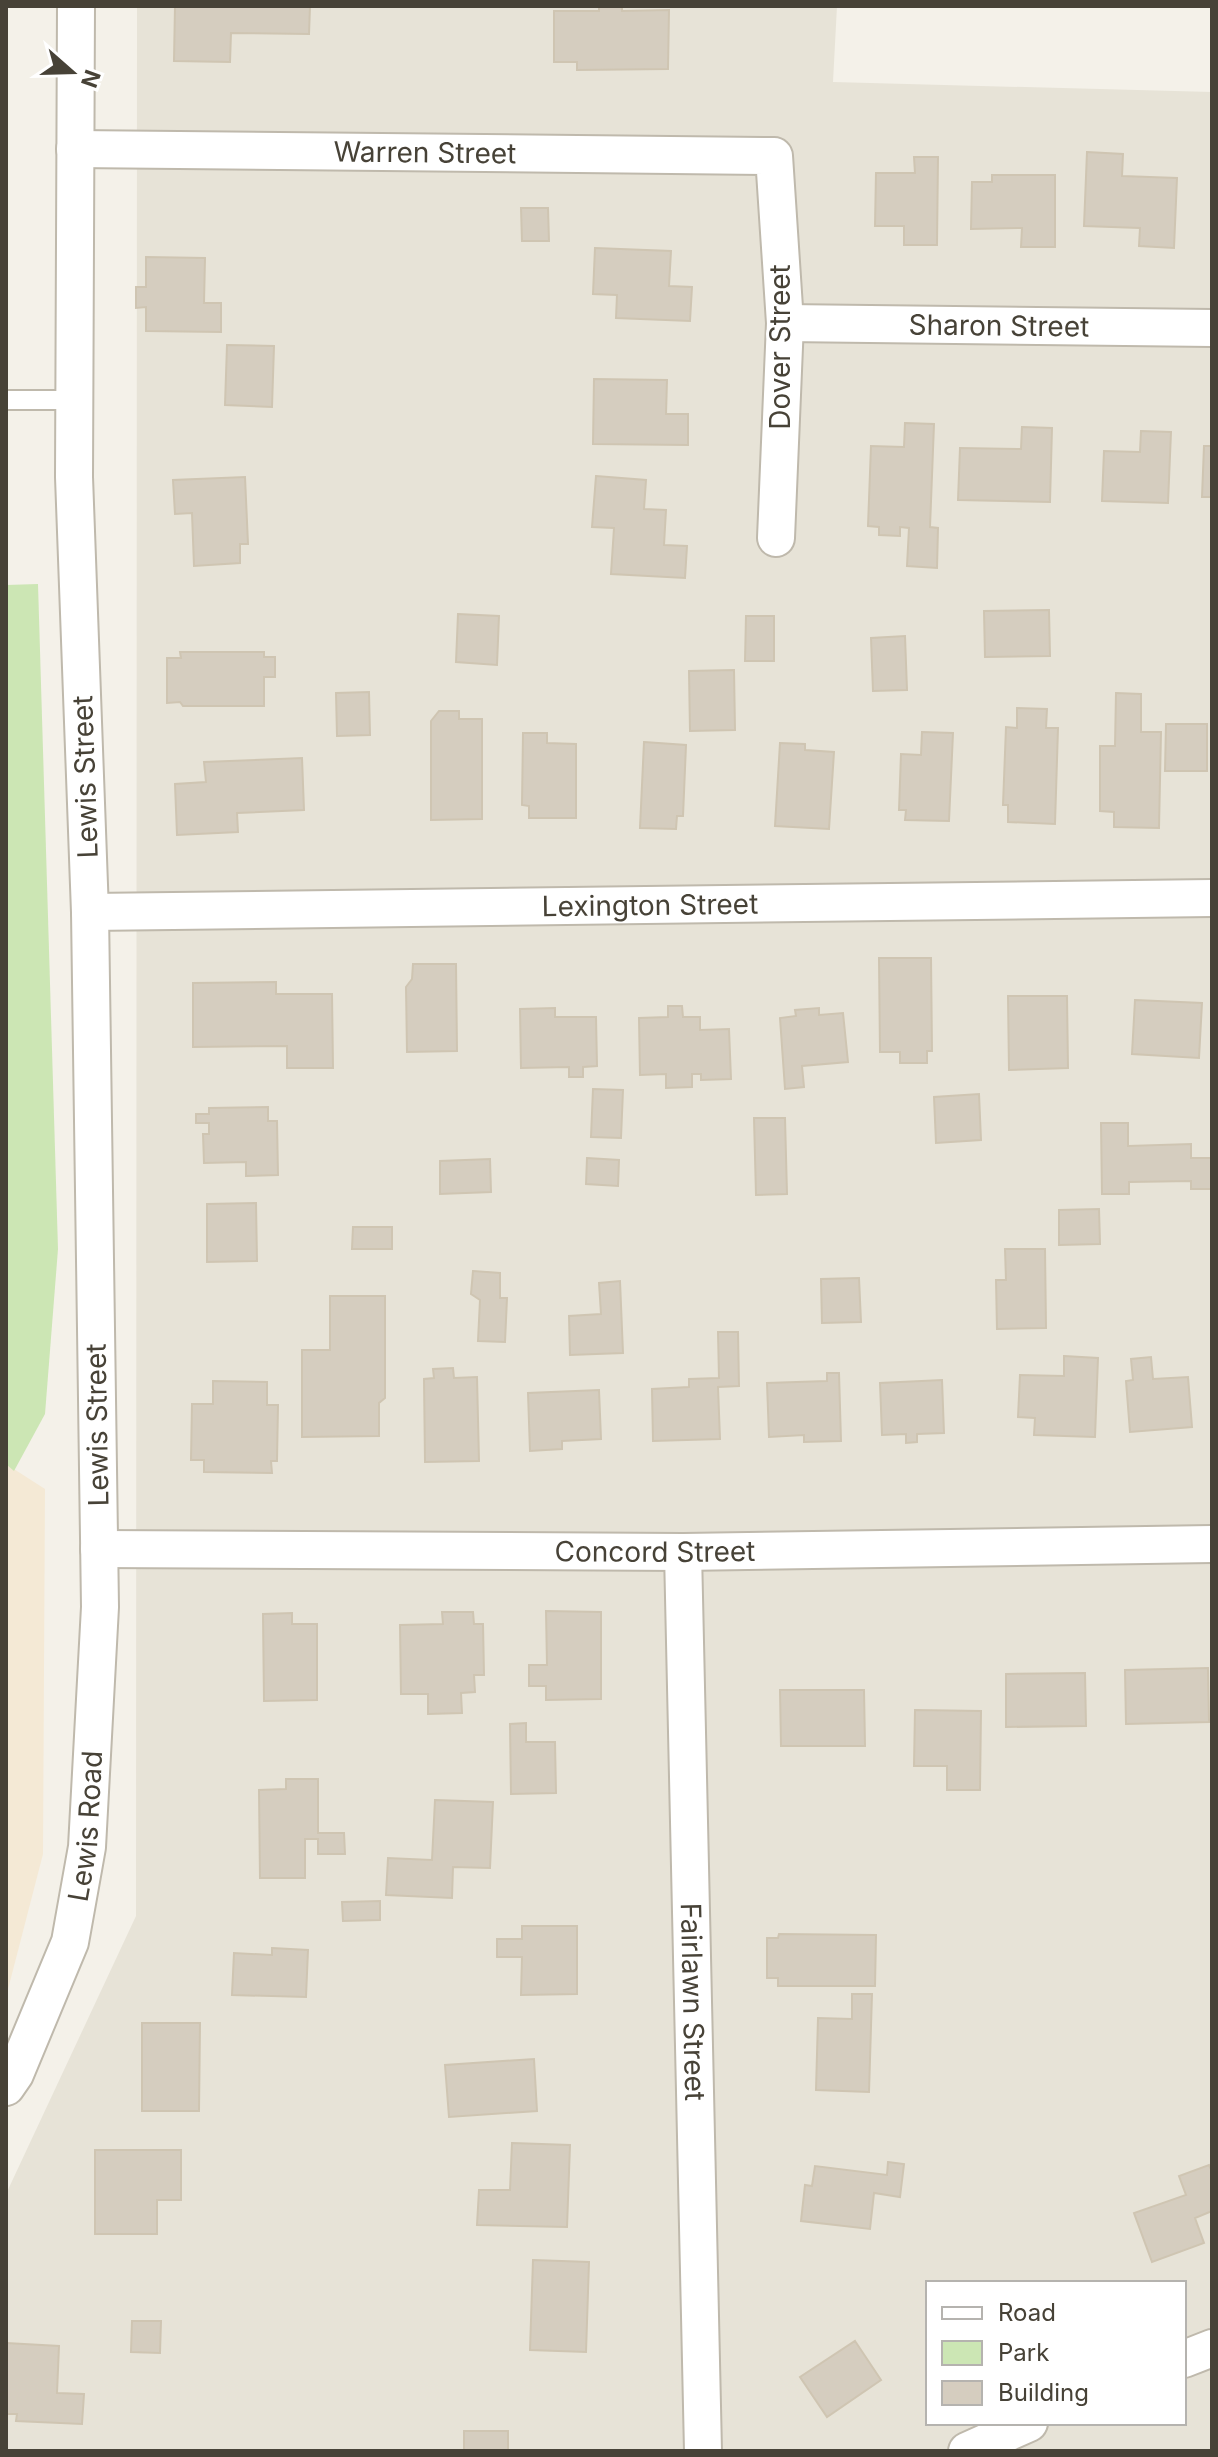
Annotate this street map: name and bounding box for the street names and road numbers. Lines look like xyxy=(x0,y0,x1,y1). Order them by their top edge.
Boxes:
street label: Warren Street xyxy=(333,135,517,170)
street label: Dover Street xyxy=(763,264,797,430)
street label: Sharon Street xyxy=(908,307,1089,344)
street label: Lewis Street xyxy=(65,695,105,859)
street label: Lexington Street xyxy=(542,887,758,923)
street label: Lewis Street xyxy=(79,1343,115,1507)
street label: Concord Street xyxy=(555,1534,756,1569)
street label: Lewis Road xyxy=(61,1750,109,1904)
street label: Fairlawn Street xyxy=(674,1902,712,2101)

